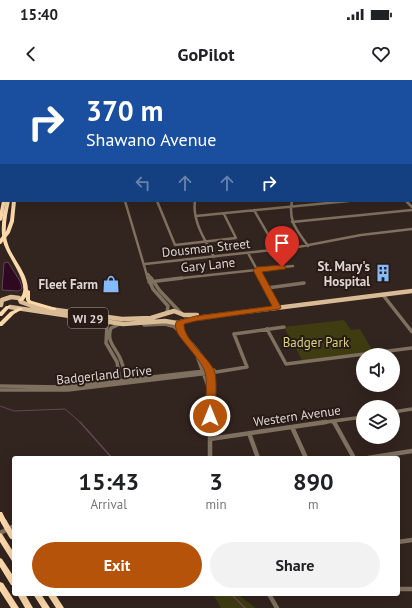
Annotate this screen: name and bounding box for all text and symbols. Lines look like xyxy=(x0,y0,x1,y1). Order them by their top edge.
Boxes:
text: 15:40 xyxy=(20,5,58,24)
icon: back xyxy=(20,43,42,65)
text: GoPilot xyxy=(177,43,235,66)
icon: heart xyxy=(370,43,392,65)
text: 370 m xyxy=(86,92,163,129)
icon: right xyxy=(20,96,72,148)
text: Shawano Avenue xyxy=(86,128,216,151)
icon: left xyxy=(132,172,154,194)
icon: ahead xyxy=(174,172,196,194)
icon: ahead xyxy=(216,172,238,194)
icon: right xyxy=(258,172,280,194)
pin xyxy=(265,226,299,267)
icon: arrive xyxy=(271,232,293,254)
street label: Dousman Street xyxy=(161,235,252,261)
street label: Gary Lane xyxy=(180,254,236,276)
place label: St. Mary's Hospital xyxy=(318,258,371,290)
building icon: St. Mary's Hospital xyxy=(373,263,393,283)
shop icon: Fleet Farm xyxy=(101,274,121,294)
place label: Fleet Farm xyxy=(39,276,98,293)
road number: WI 29 xyxy=(68,308,108,328)
park label: Badger Park xyxy=(283,334,350,351)
map controls xyxy=(356,348,400,444)
button: sound xyxy=(356,348,400,392)
street label: Badgerland Drive xyxy=(55,362,153,388)
position arrow xyxy=(189,395,231,437)
button: layers xyxy=(356,400,400,444)
street label: Western Avenue xyxy=(252,401,342,431)
text: 15:43 xyxy=(78,466,139,497)
text: 3 xyxy=(209,466,223,497)
text: 890 xyxy=(293,466,334,497)
text: Arrival xyxy=(91,496,127,513)
text: min xyxy=(205,496,227,513)
text: m xyxy=(308,496,319,513)
button: Exit xyxy=(32,542,202,588)
button: Share xyxy=(210,542,380,588)

